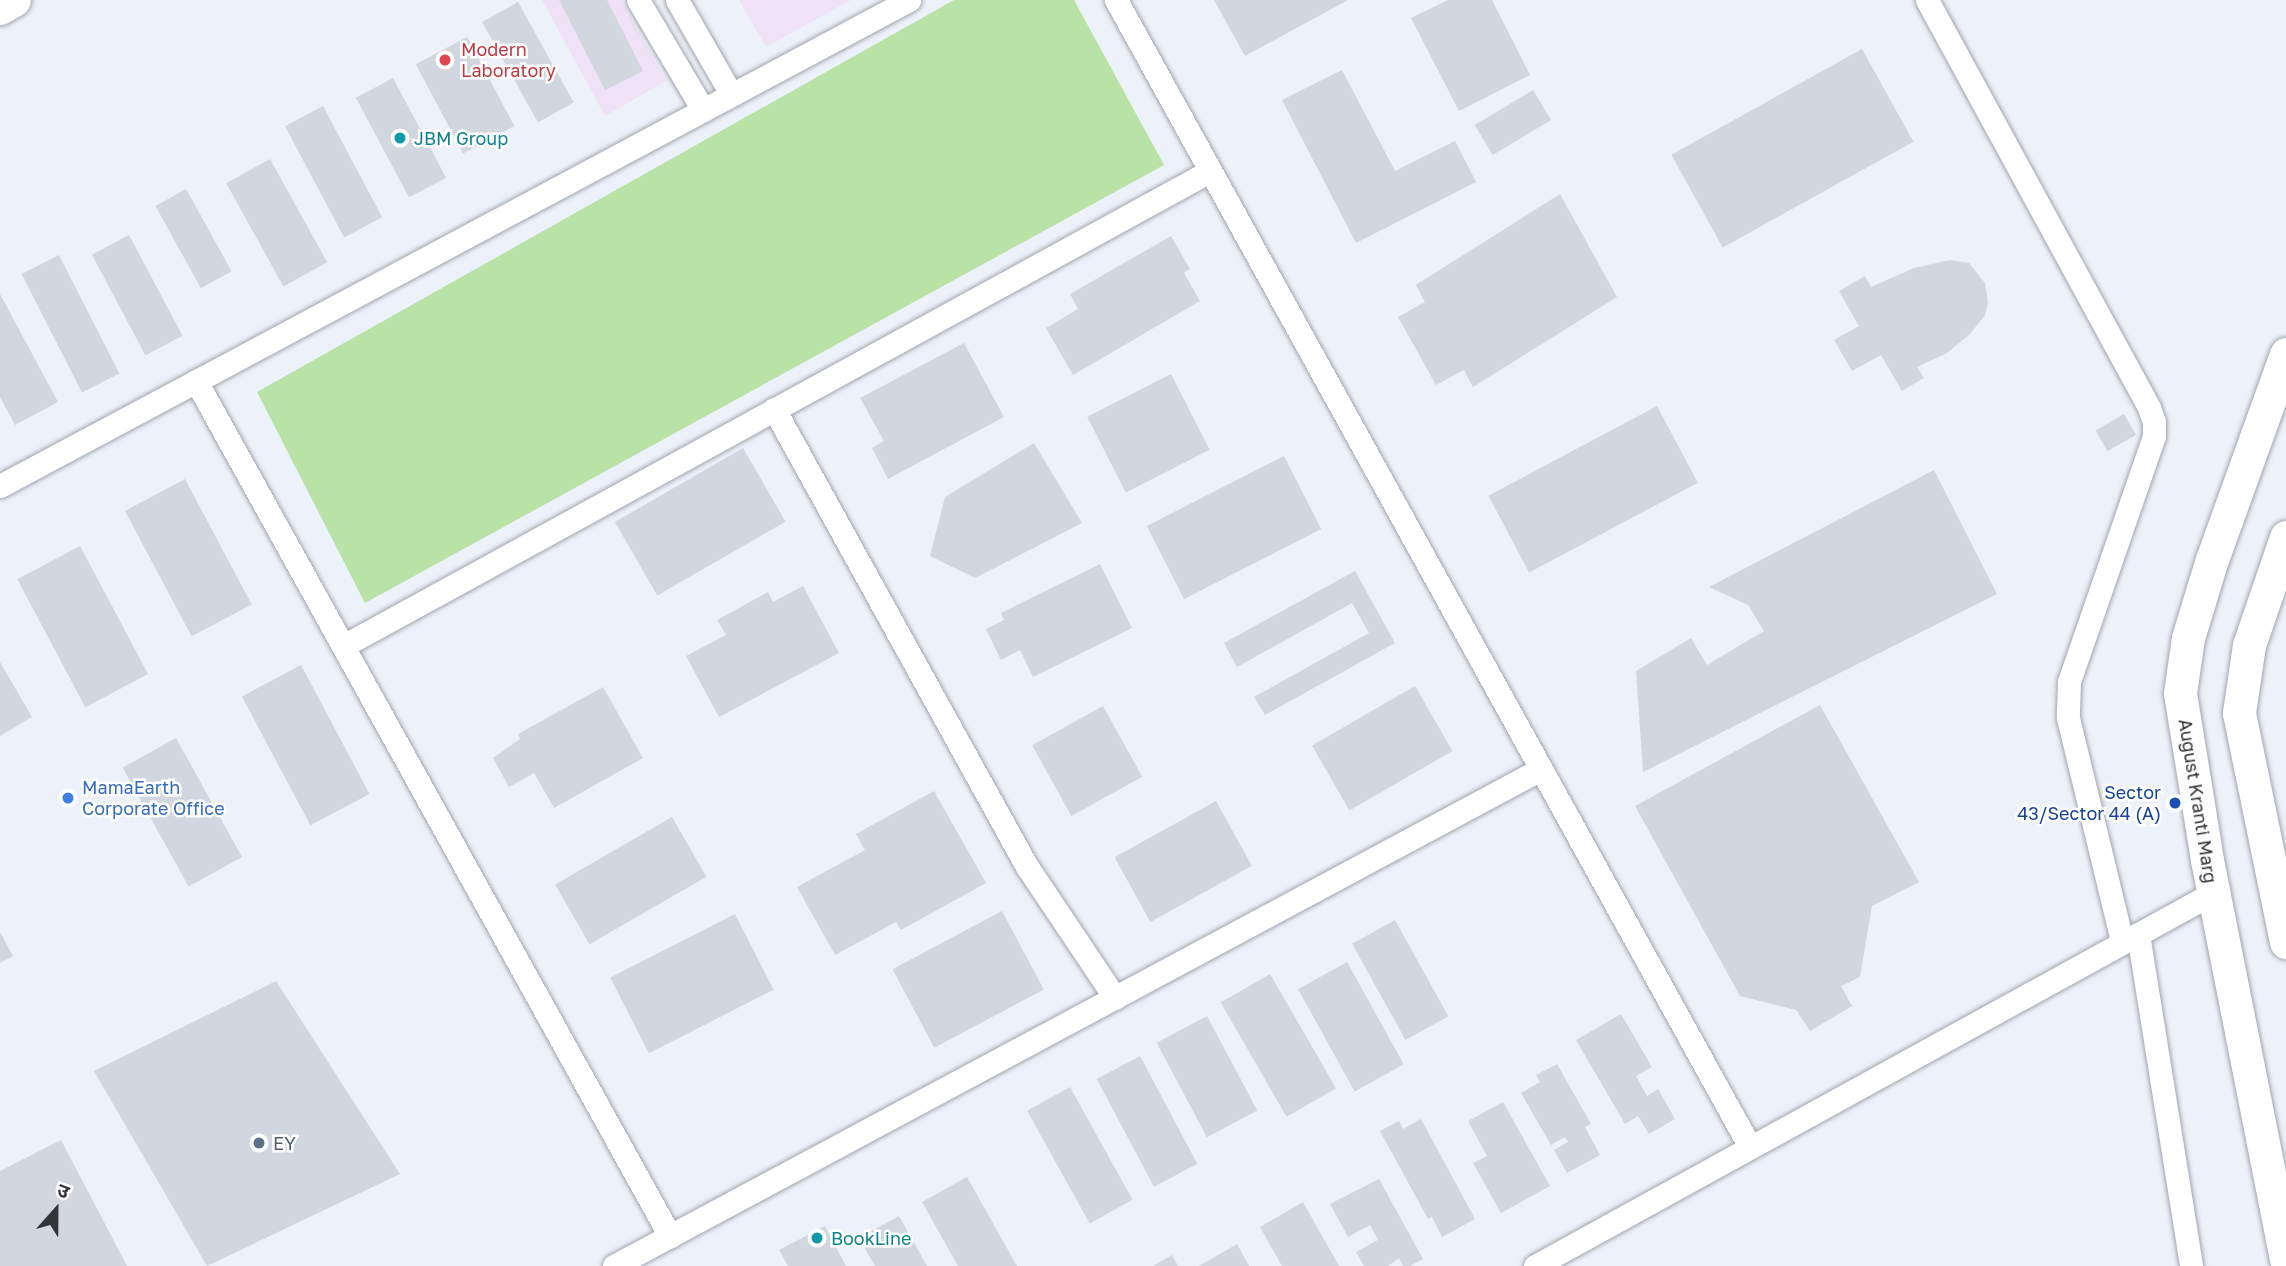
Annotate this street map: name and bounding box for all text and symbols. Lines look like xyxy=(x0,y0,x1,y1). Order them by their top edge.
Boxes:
place label: Modern Laboratory xyxy=(461,39,556,82)
marker: Modern Laboratory xyxy=(435,50,455,70)
place label: JBM Group xyxy=(414,127,508,149)
marker: JBM Group xyxy=(392,130,408,146)
street label: August Kranti Marg xyxy=(2174,717,2222,885)
place label: MamaEarth Corporate Office xyxy=(82,777,225,820)
place label: Sector 43/Sector 44 (A) xyxy=(2017,782,2161,824)
marker: MamaEarth Corporate Office xyxy=(60,790,76,806)
marker: Sector 43/Sector 44 (A) xyxy=(2167,795,2183,811)
place label: EY xyxy=(273,1132,296,1154)
marker: EY xyxy=(251,1135,267,1151)
north arrow xyxy=(21,1175,91,1245)
text: उ xyxy=(54,1177,73,1203)
place label: BookLine xyxy=(831,1227,911,1249)
marker: BookLine xyxy=(809,1230,825,1246)

